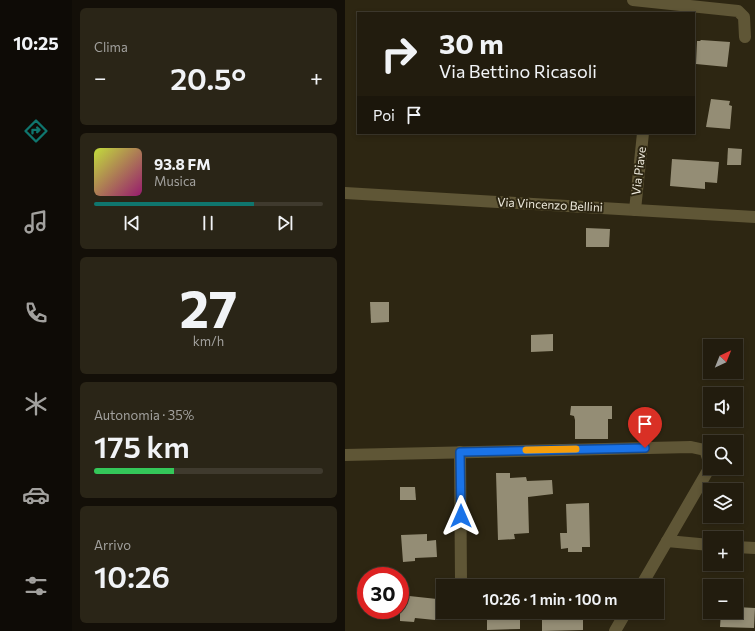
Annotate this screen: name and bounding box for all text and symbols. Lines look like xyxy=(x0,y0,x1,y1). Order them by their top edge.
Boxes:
text: 30 m xyxy=(439,26,504,60)
icon: right xyxy=(373,28,425,80)
text: 10:25 xyxy=(13,32,59,54)
text: Clima xyxy=(94,39,128,55)
text: 20.5° xyxy=(170,59,246,96)
text: Via Bettino Ricasoli xyxy=(439,60,597,82)
text: − xyxy=(94,64,107,91)
text: + xyxy=(310,64,323,91)
icon: arrive xyxy=(403,104,425,126)
text: Poi xyxy=(373,106,395,124)
icon: directions xyxy=(22,117,50,145)
street label: Via Piave xyxy=(628,146,648,196)
text: 93.8 FM xyxy=(154,155,211,173)
text: Musica xyxy=(154,173,196,189)
street label: Via Vincenzo Bellini xyxy=(497,194,603,214)
icon: music xyxy=(22,208,50,236)
icon: previous xyxy=(121,212,143,234)
icon: pause xyxy=(197,212,219,234)
icon: next xyxy=(274,212,296,234)
text: 27 xyxy=(180,275,237,339)
icon: phone xyxy=(22,299,50,327)
text: km/h xyxy=(193,333,224,349)
north arrow xyxy=(703,339,743,379)
map controls xyxy=(703,339,743,619)
button: sound xyxy=(703,387,743,427)
icon: climate xyxy=(22,390,50,418)
text: Autonomia · 35% xyxy=(94,407,194,423)
pin xyxy=(628,407,662,448)
icon: arrive xyxy=(634,413,656,435)
text: 175 km xyxy=(94,427,190,464)
button: search xyxy=(703,435,743,475)
icon: car xyxy=(22,481,50,509)
button: layers xyxy=(703,483,743,523)
position arrow xyxy=(440,495,482,537)
button: + xyxy=(703,531,743,571)
text: Arrivo xyxy=(94,537,131,553)
text: 10:26 xyxy=(94,557,170,594)
speed limit sign: 30 xyxy=(357,567,409,619)
icon: filters xyxy=(22,572,50,600)
button: − xyxy=(703,579,743,619)
text: 10:26 · 1 min · 100 m xyxy=(483,590,617,608)

